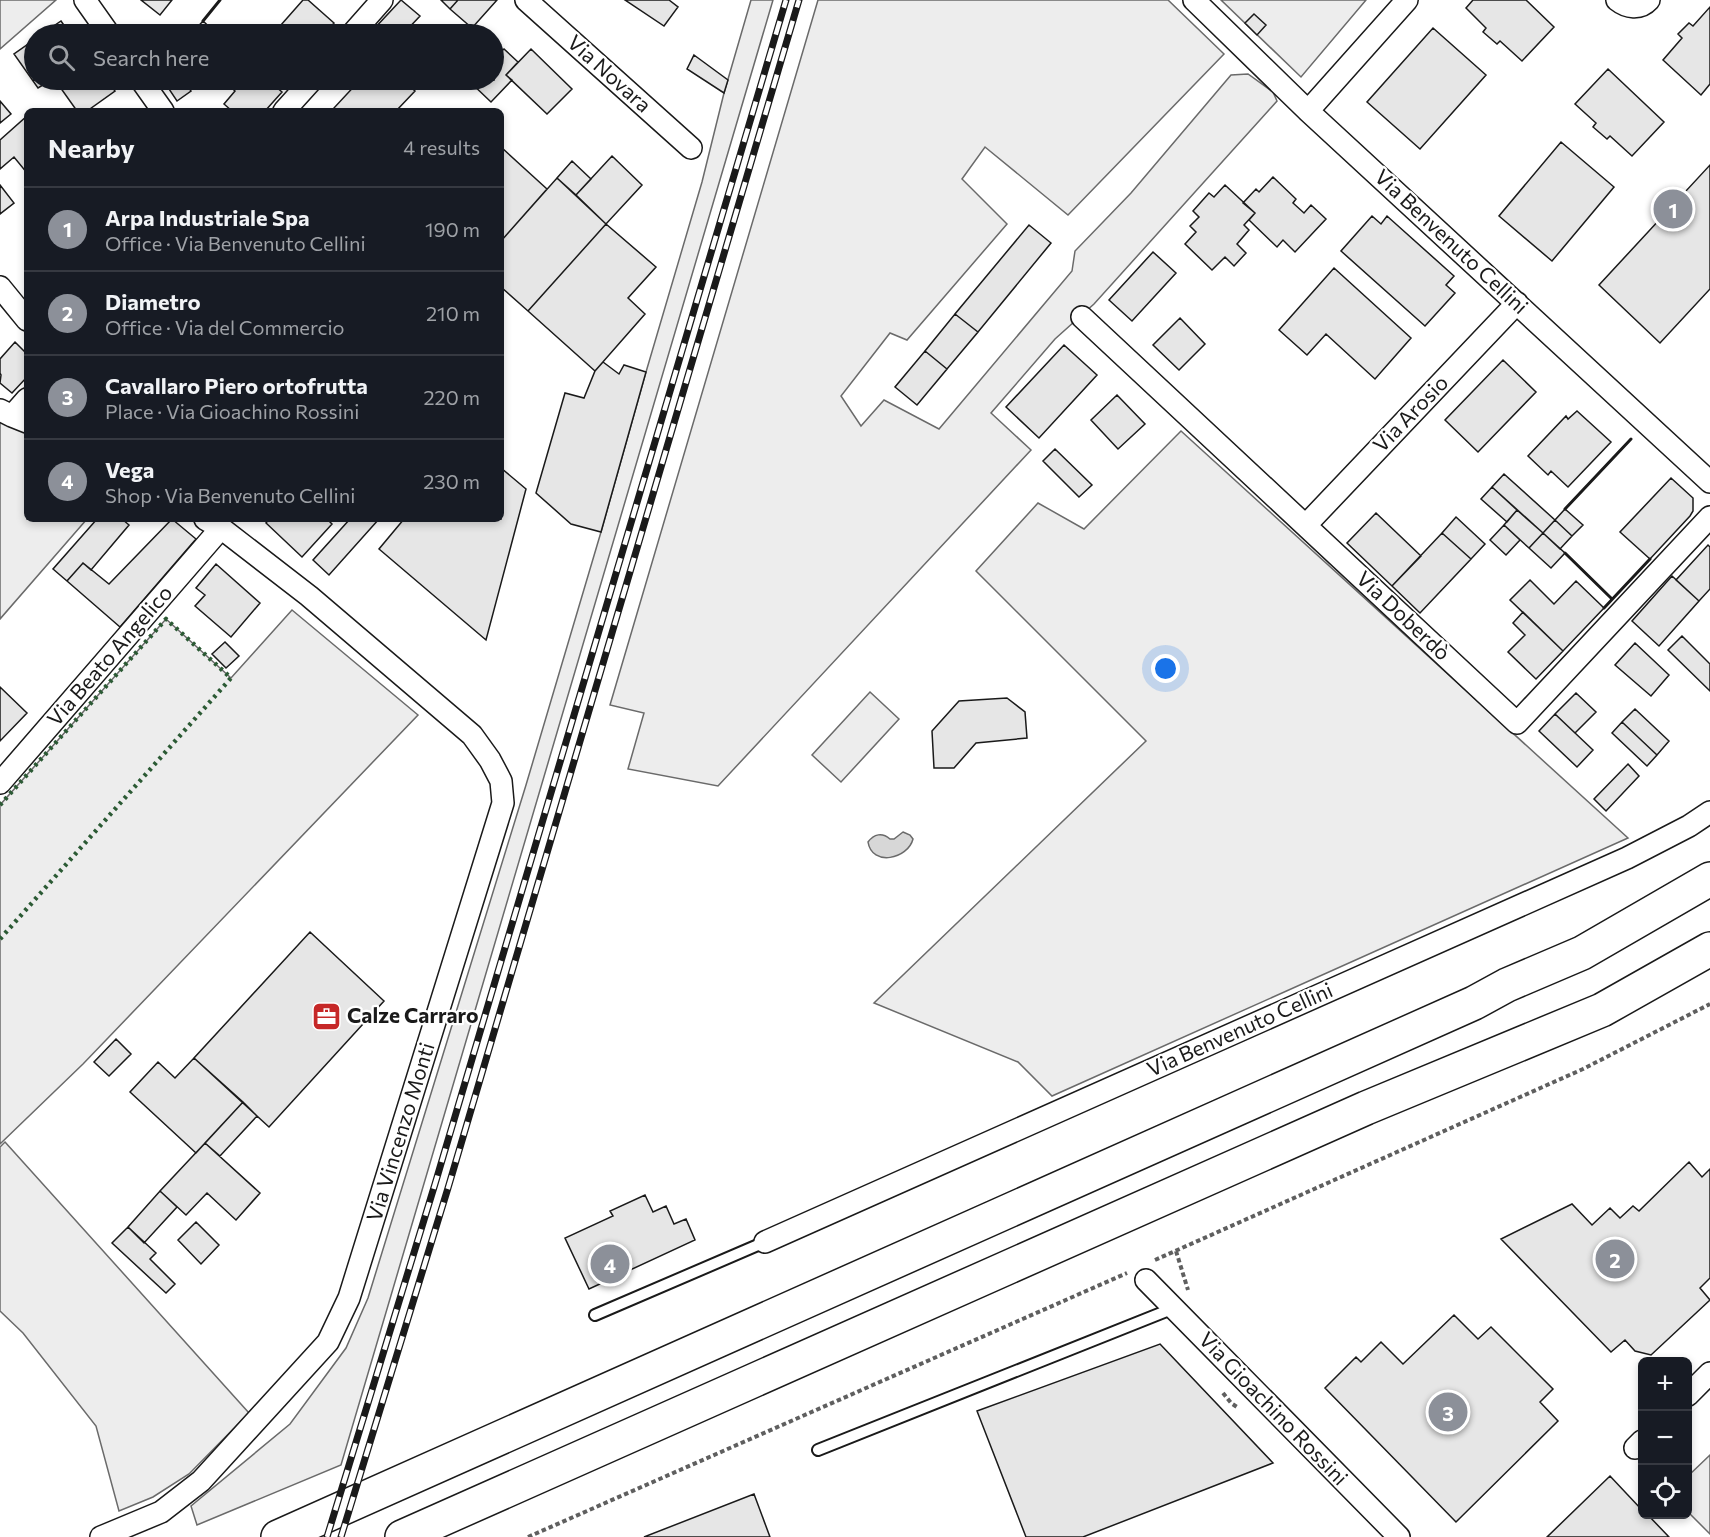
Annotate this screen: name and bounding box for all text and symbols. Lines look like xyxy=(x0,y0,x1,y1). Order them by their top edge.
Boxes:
search box xyxy=(24,24,504,90)
street label: Via Novara xyxy=(563,29,657,117)
icon: search xyxy=(45,41,78,74)
text: Search here xyxy=(93,44,209,71)
text: Nearby xyxy=(48,132,135,163)
text: 4 results xyxy=(403,135,480,159)
street label: Via Benvenuto Cellini xyxy=(1370,163,1534,318)
pin: 1 xyxy=(1654,186,1692,232)
text: Arpa Industriale Spa xyxy=(105,204,310,231)
text: 1 xyxy=(63,217,72,241)
text: 190 m xyxy=(425,217,480,241)
text: Office · Via Benvenuto Cellini xyxy=(105,231,366,255)
text: Diametro xyxy=(105,288,201,315)
text: 2 xyxy=(62,301,73,325)
text: 210 m xyxy=(426,301,480,325)
text: Office · Via del Commercio xyxy=(105,315,345,339)
street label: Via Arosio xyxy=(1367,369,1453,457)
text: Cavallaro Piero ortofrutta xyxy=(105,372,368,399)
text: 3 xyxy=(62,385,73,409)
text: 220 m xyxy=(424,385,480,409)
text: Place · Via Gioachino Rossini xyxy=(105,399,359,423)
text: Vega xyxy=(105,456,154,483)
text: 4 xyxy=(61,469,74,493)
text: 230 m xyxy=(423,469,480,493)
text: Shop · Via Benvenuto Cellini xyxy=(105,483,355,507)
street label: Via Doberdò xyxy=(1352,565,1456,665)
street label: Via Beato Angelico xyxy=(41,580,177,730)
your location xyxy=(1151,654,1180,683)
street label: Via Benvenuto Cellini xyxy=(1143,976,1336,1081)
office icon: Calze Carraro xyxy=(310,1000,342,1032)
place label: Calze Carraro xyxy=(347,1002,479,1027)
street label: Via Vincenzo Monti xyxy=(360,1039,439,1224)
pin: 2 xyxy=(1596,1236,1634,1282)
pin: 4 xyxy=(590,1242,630,1286)
street label: Via Gioachino Rossini xyxy=(1195,1326,1354,1490)
map controls xyxy=(1638,1357,1692,1519)
button: + xyxy=(1638,1357,1692,1411)
pin: 3 xyxy=(1428,1390,1468,1434)
button: − xyxy=(1638,1411,1692,1465)
button: locate xyxy=(1638,1465,1692,1519)

